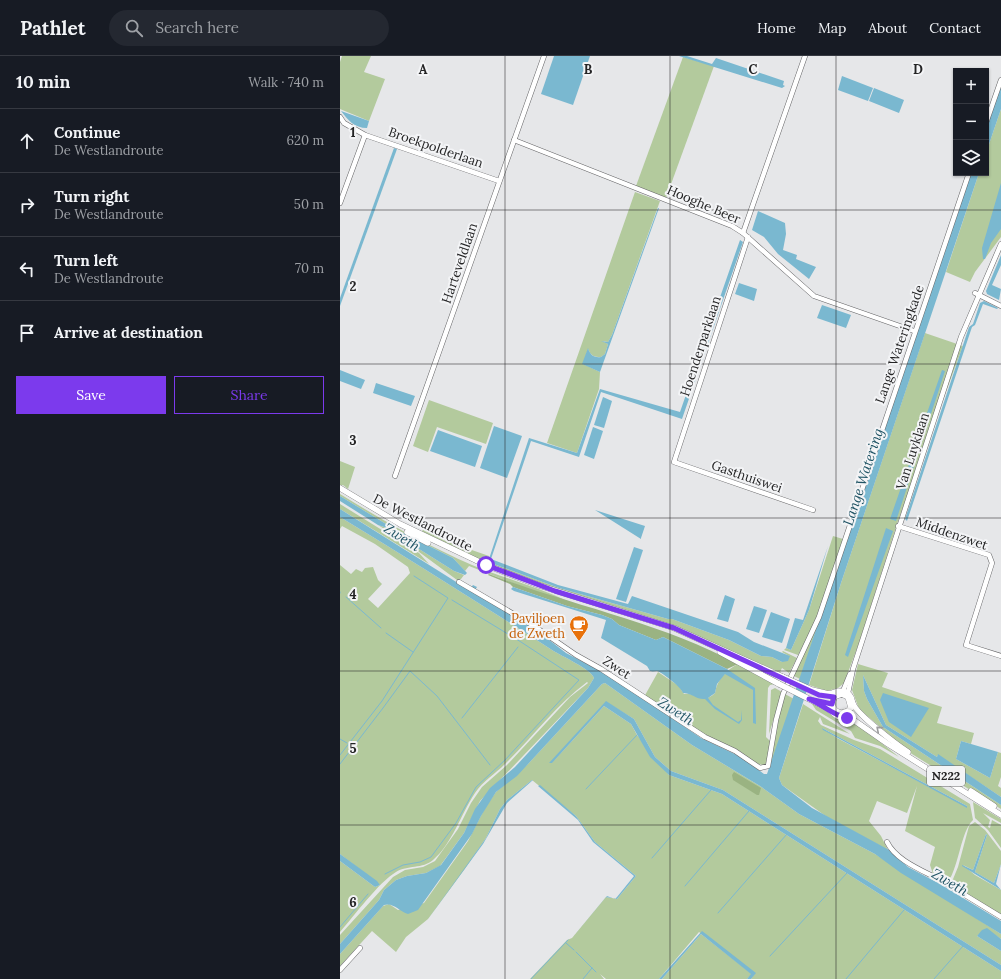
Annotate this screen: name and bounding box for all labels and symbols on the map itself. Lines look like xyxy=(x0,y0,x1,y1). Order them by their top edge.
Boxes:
text: A xyxy=(419,61,428,78)
text: B xyxy=(584,61,593,78)
text: C xyxy=(749,61,758,78)
text: D xyxy=(913,61,923,78)
street label: Broekpolderlaan xyxy=(386,123,486,172)
text: 1 xyxy=(350,124,356,141)
street label: Hooghe Beer xyxy=(664,181,744,228)
street label: Harteveldlaan xyxy=(438,221,481,306)
text: 2 xyxy=(350,278,357,295)
street label: Lange Wateringkade xyxy=(871,283,928,406)
street label: Hoenderparklaan xyxy=(676,294,725,399)
street label: Van Luyklaan xyxy=(892,410,933,493)
water label: Lange Watering xyxy=(839,426,887,528)
text: 3 xyxy=(349,432,357,449)
street label: Gasthuiswei xyxy=(709,456,785,497)
street label: De Westlandroute xyxy=(370,490,475,555)
street label: Middenzwet xyxy=(914,513,990,554)
water label: Zweth xyxy=(381,519,423,555)
route start xyxy=(477,556,495,574)
text: 4 xyxy=(349,586,357,603)
place label: Paviljoen de Zweth xyxy=(509,610,565,642)
cafe icon: Paviljoen de Zweth xyxy=(568,614,590,642)
street label: Zwet xyxy=(599,652,634,683)
water label: Zweth xyxy=(655,693,697,729)
route end xyxy=(838,709,856,727)
one-way arrow xyxy=(877,727,884,734)
text: 5 xyxy=(349,740,357,757)
road number: N222 xyxy=(927,766,965,786)
water label: Zweth xyxy=(929,864,971,900)
text: 6 xyxy=(349,894,357,911)

